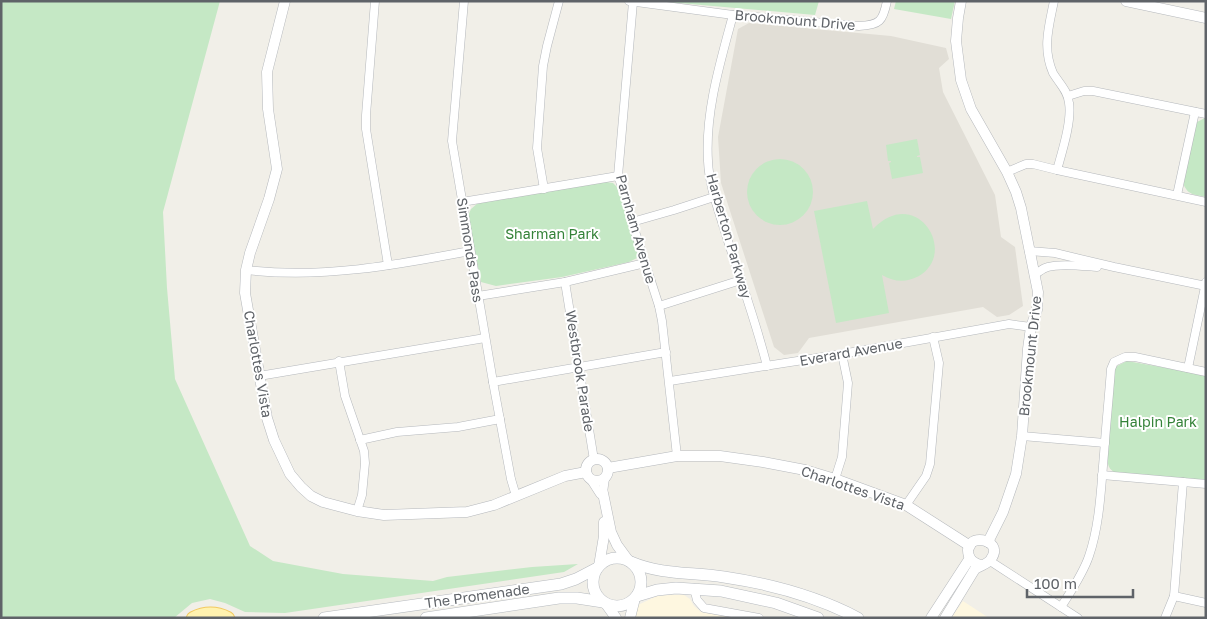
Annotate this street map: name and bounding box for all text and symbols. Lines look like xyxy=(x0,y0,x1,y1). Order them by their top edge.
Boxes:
street label: Brookmount Drive xyxy=(734,6,856,33)
street label: Harberton Parkway xyxy=(703,171,756,301)
street label: Parnham Avenue xyxy=(613,172,660,285)
street label: Simmonds Pass xyxy=(454,196,487,304)
park label: Sharman Park xyxy=(505,225,599,242)
street label: Brookmount Drive xyxy=(1015,295,1044,417)
street label: Charlottes Vista xyxy=(241,309,276,419)
street label: Westbrook Parade xyxy=(562,309,599,433)
street label: Everard Avenue xyxy=(798,334,904,369)
park label: Halpin Park xyxy=(1119,413,1197,430)
street label: Charlottes Vista xyxy=(799,462,907,513)
scale bar xyxy=(1027,566,1133,598)
text: 100 m xyxy=(1034,574,1077,592)
street label: The Promenade xyxy=(423,580,530,611)

